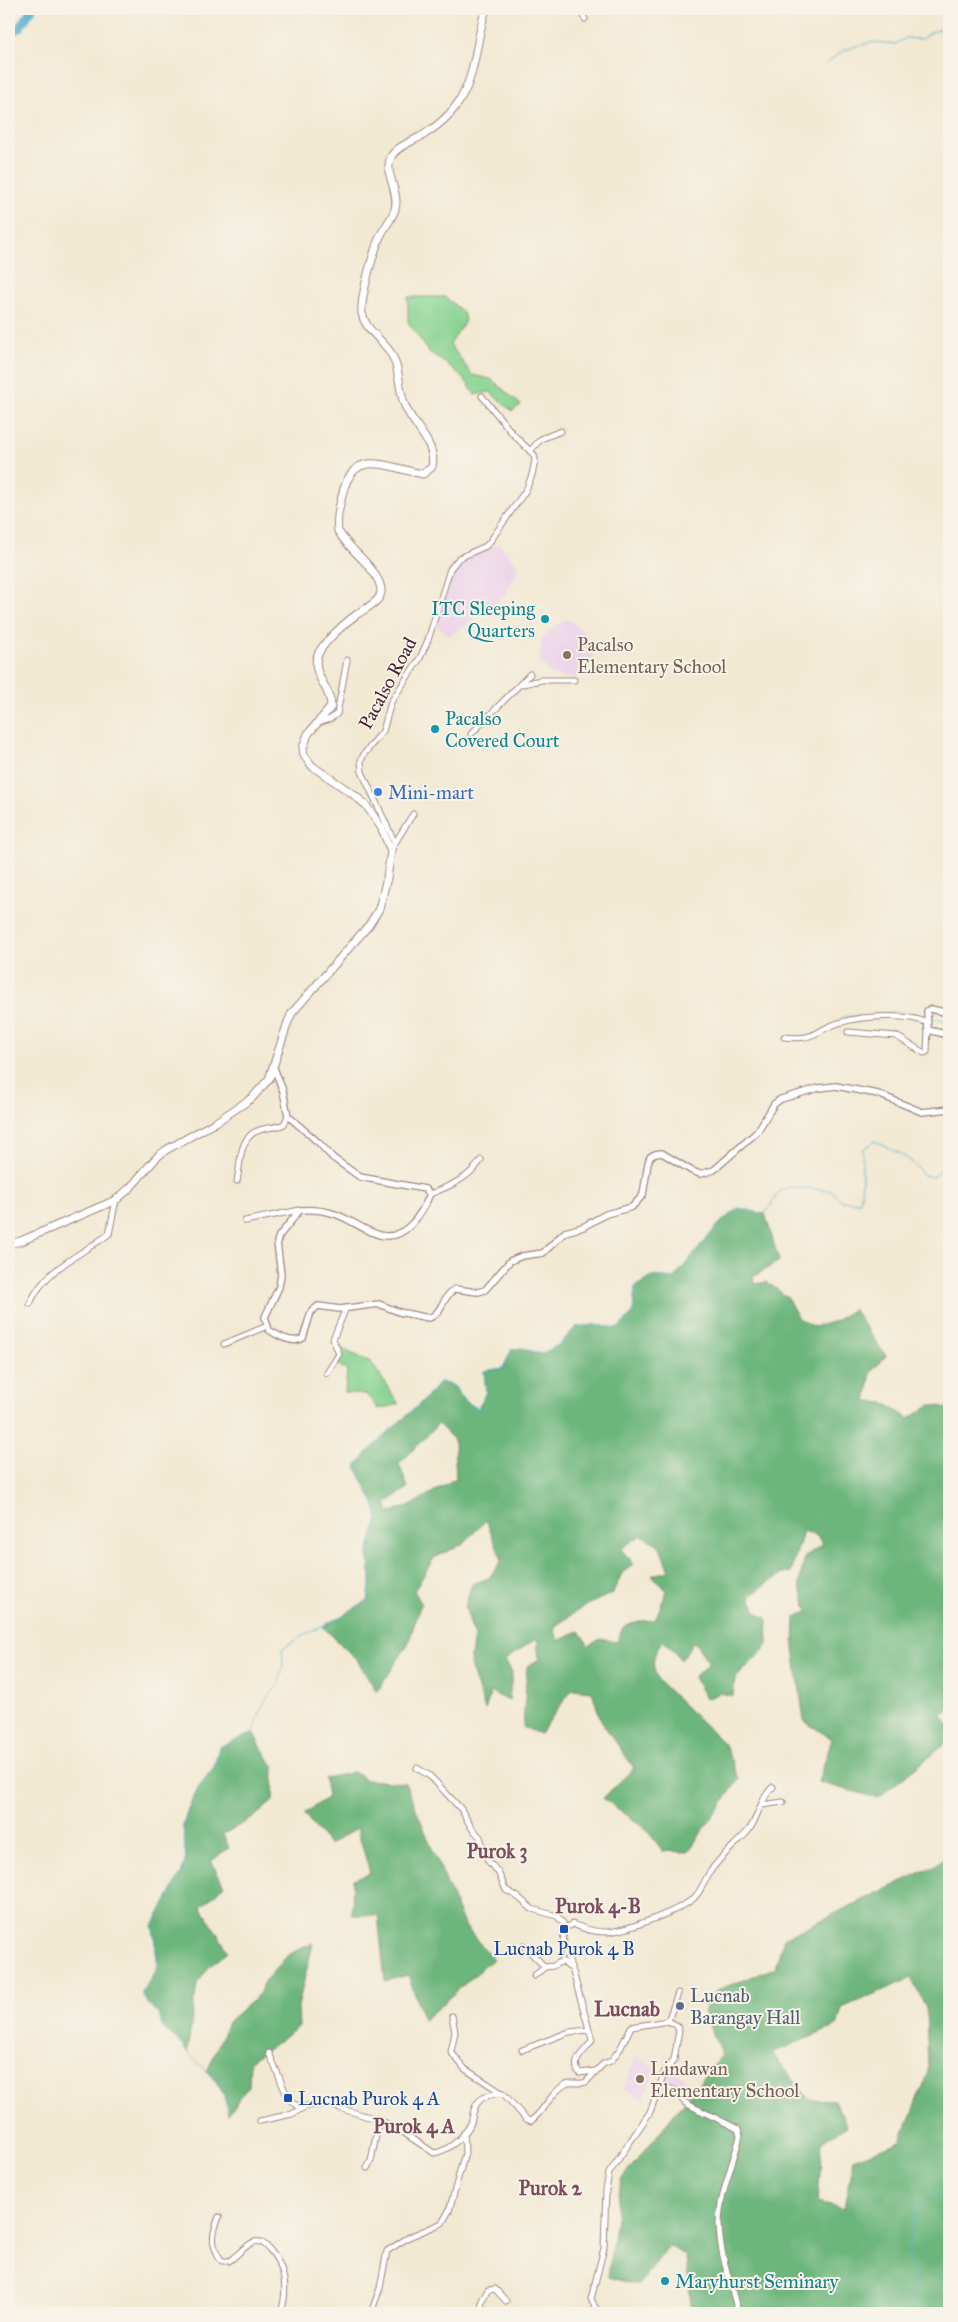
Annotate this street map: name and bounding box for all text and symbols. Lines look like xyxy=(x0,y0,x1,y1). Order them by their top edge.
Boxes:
place label: ITC Sleeping Quarters xyxy=(431,597,535,642)
marker: ITC Sleeping Quarters xyxy=(539,613,551,625)
street label: Pacalso Road xyxy=(354,633,422,733)
place label: Pacalso Elementary School xyxy=(577,633,727,678)
marker: Pacalso Elementary School xyxy=(561,649,573,661)
place label: Pacalso Covered Court xyxy=(445,707,560,752)
marker: Pacalso Covered Court xyxy=(429,723,441,735)
place label: Mini-mart xyxy=(388,781,474,804)
marker: Mini-mart xyxy=(372,786,384,798)
district label: Purok 3 xyxy=(466,1839,528,1864)
district label: Purok 4-B xyxy=(555,1894,641,1919)
marker: Lucnab Purok 4 B xyxy=(558,1923,570,1935)
place label: Lucnab Purok 4 B xyxy=(493,1937,635,1960)
place label: Lucnab Barangay Hall xyxy=(690,1984,801,2030)
district label: Lucnab xyxy=(594,1996,660,2022)
marker: Lucnab Barangay Hall xyxy=(674,2000,686,2012)
place label: Lindawan Elementary School xyxy=(650,2057,800,2102)
marker: Lindawan Elementary School xyxy=(634,2073,646,2085)
place label: Lucnab Purok 4 A xyxy=(298,2087,440,2110)
marker: Lucnab Purok 4 A xyxy=(282,2092,294,2104)
district label: Purok 4 A xyxy=(373,2114,456,2139)
district label: Purok 2 xyxy=(518,2176,583,2200)
place label: Maryhurst Seminary xyxy=(675,2270,839,2293)
marker: Maryhurst Seminary xyxy=(659,2275,671,2287)

